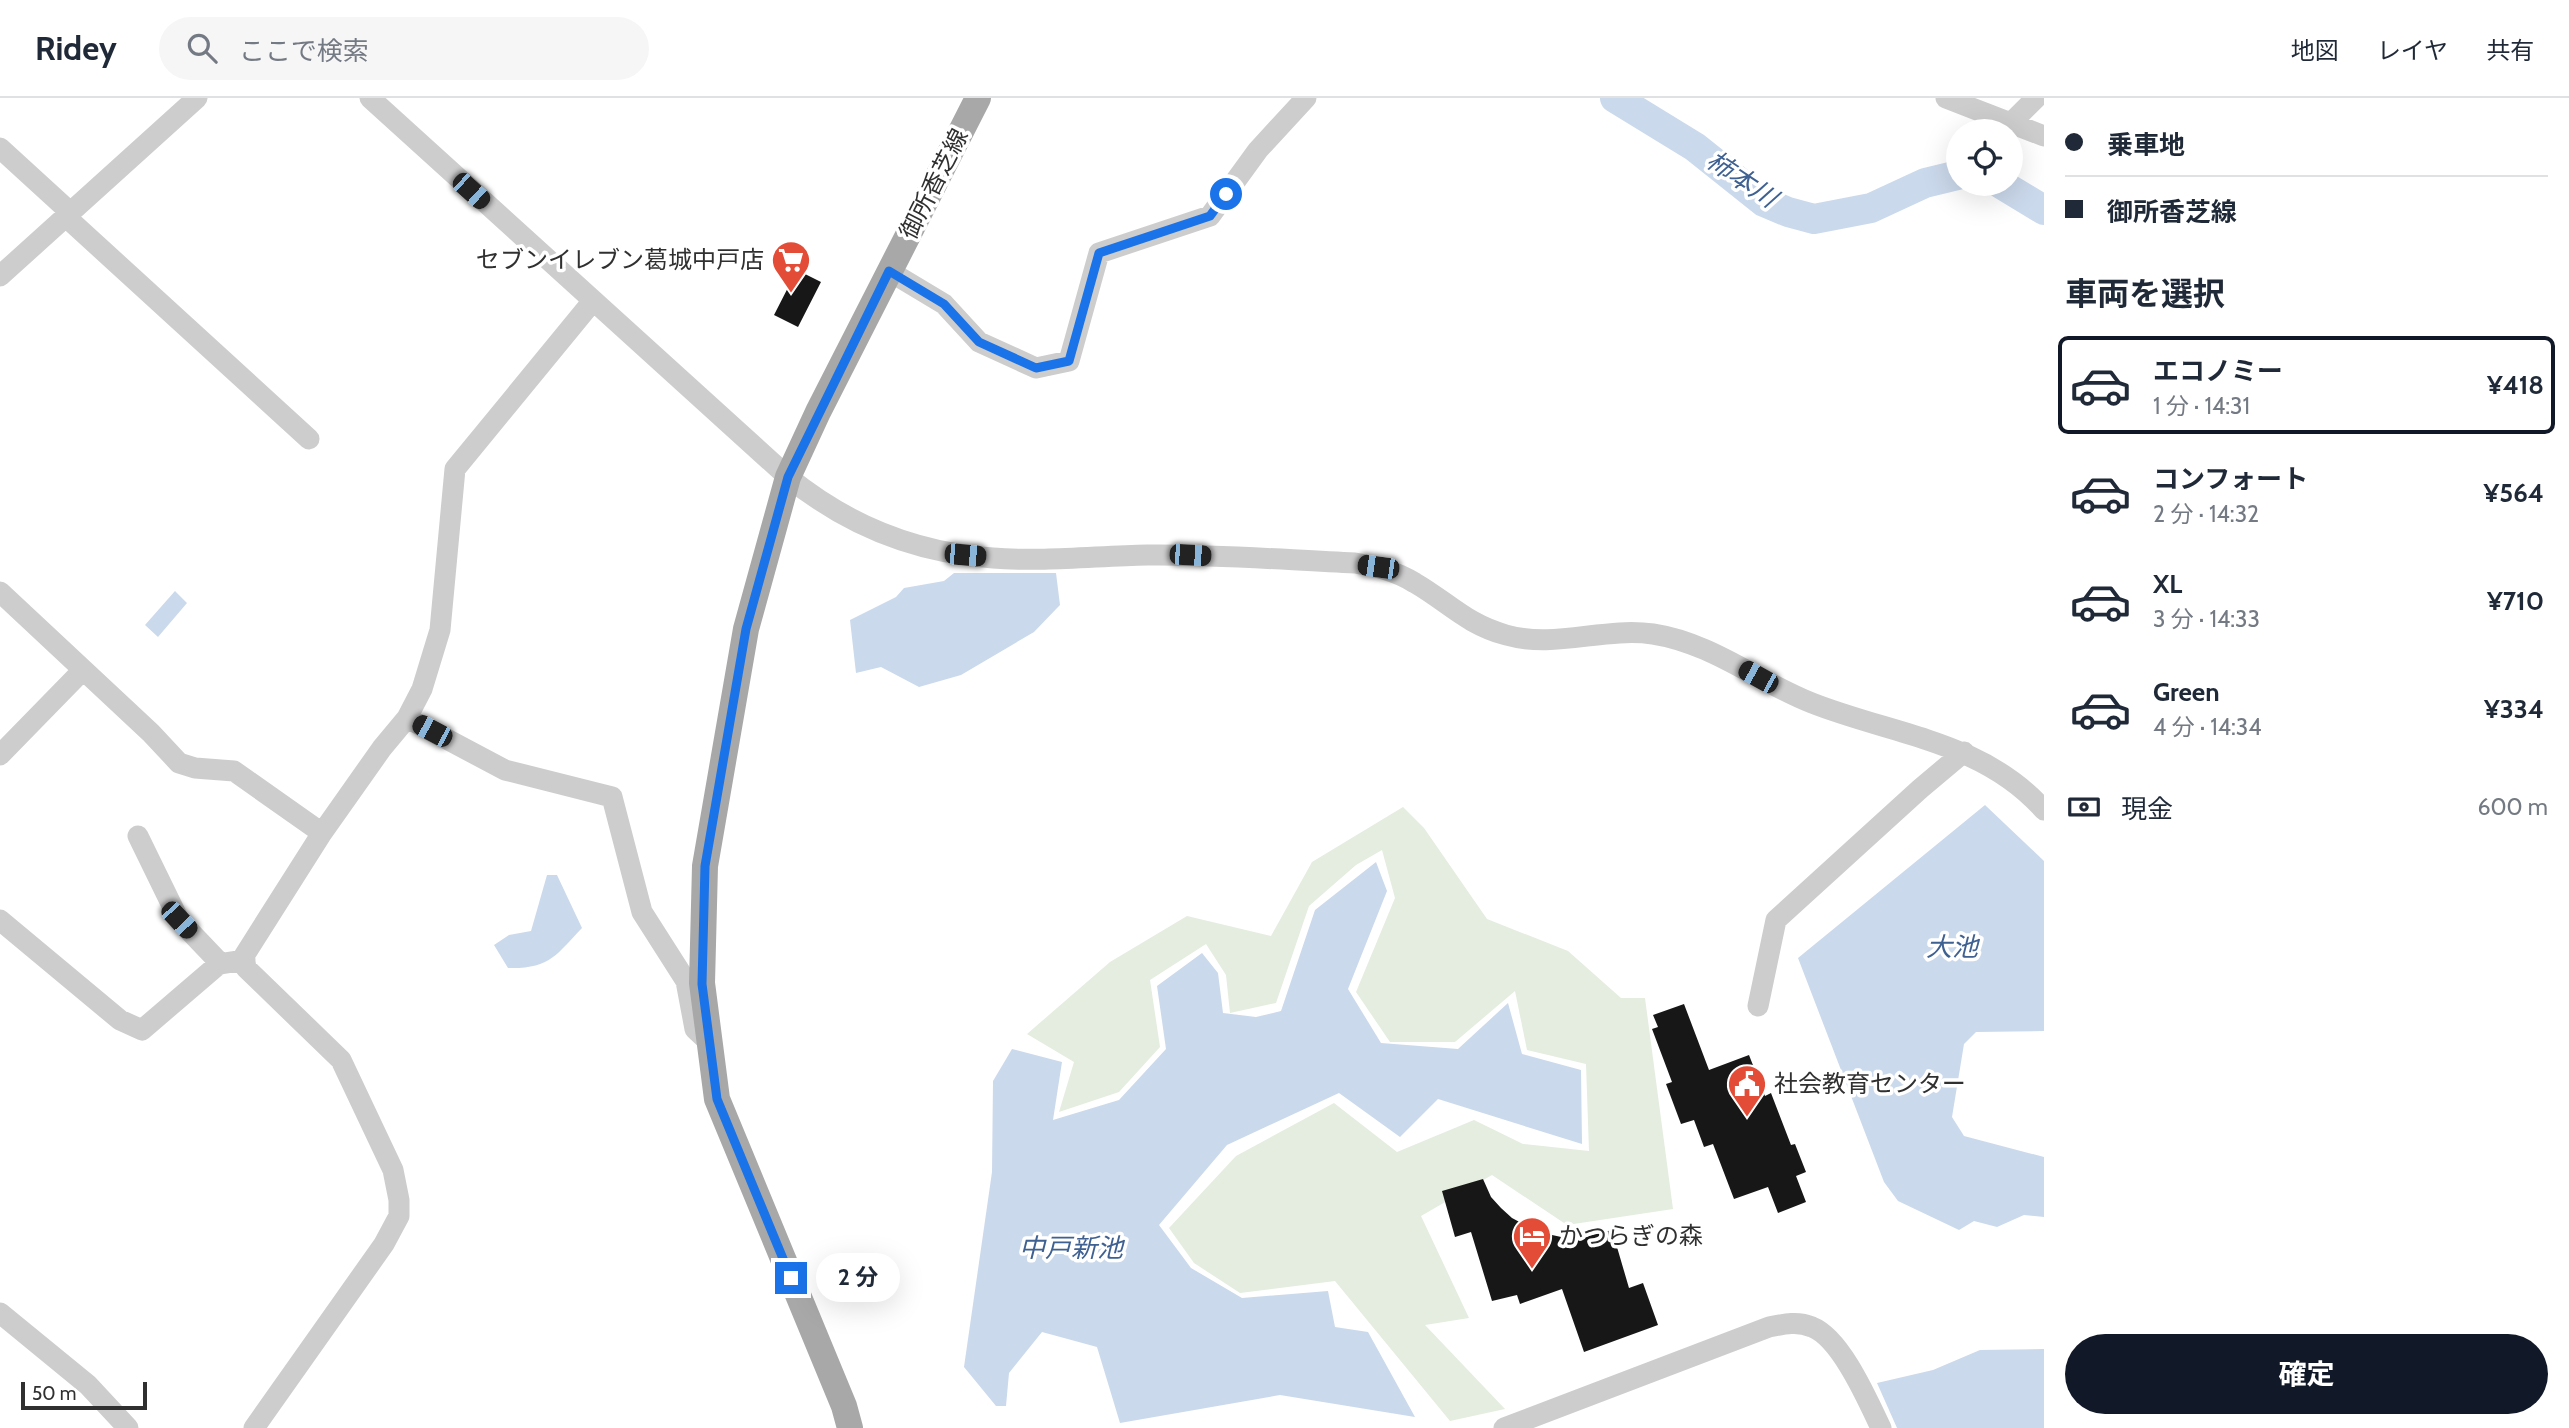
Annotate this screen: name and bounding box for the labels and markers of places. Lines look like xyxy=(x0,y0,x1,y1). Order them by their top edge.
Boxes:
supermarket icon: セブンイレブン葛城中戸店 xyxy=(770,239,812,294)
place label: セブンイレブン葛城中戸店 xyxy=(476,245,764,274)
public building icon: 社会教育センター xyxy=(1726,1063,1768,1118)
place label: 社会教育センター xyxy=(1774,1069,1966,1098)
hotel icon: かつらぎの森 xyxy=(1511,1215,1553,1270)
place label: かつらぎの森 xyxy=(1559,1221,1703,1250)

